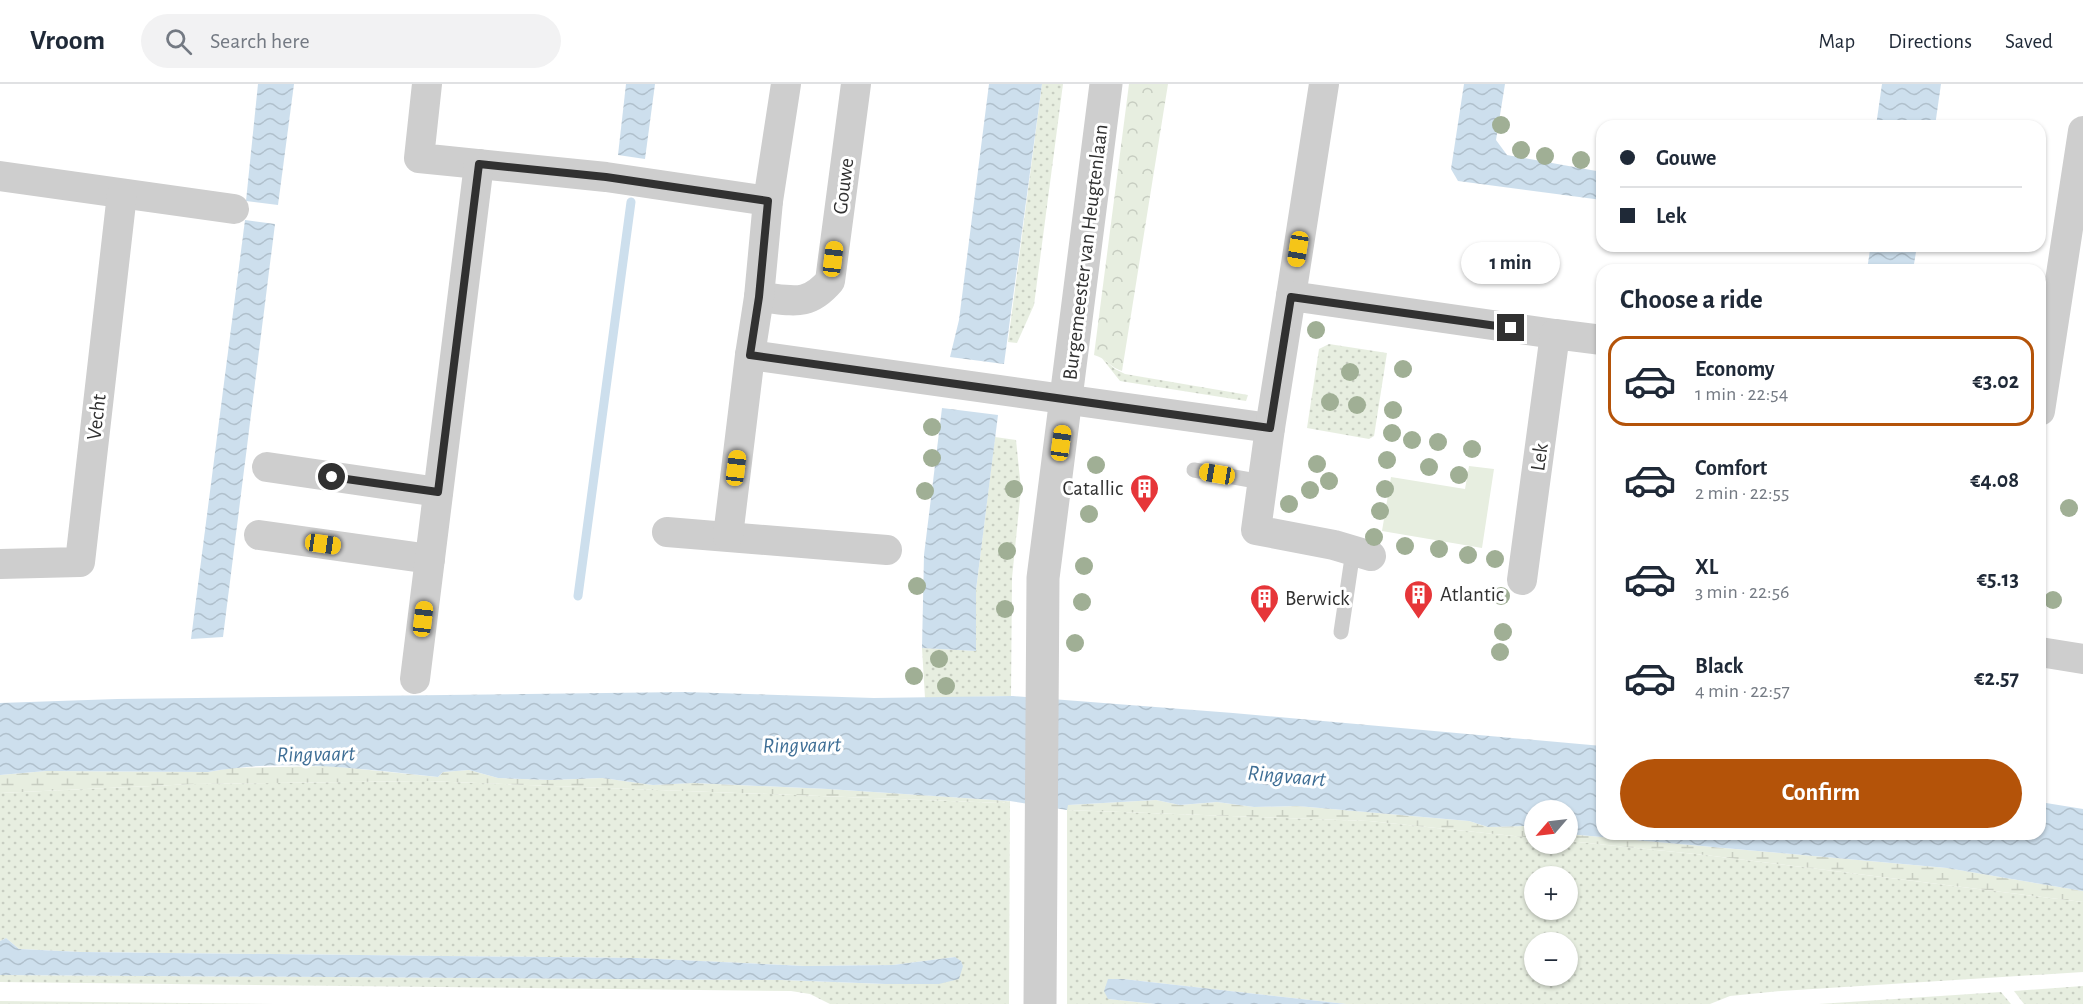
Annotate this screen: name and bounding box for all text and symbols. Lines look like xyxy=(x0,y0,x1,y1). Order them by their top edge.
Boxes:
search box xyxy=(141,14,561,68)
icon: search xyxy=(162,25,195,58)
text: Vroom xyxy=(30,27,105,55)
text: Search here xyxy=(210,30,310,52)
text: Map xyxy=(1819,31,1855,52)
text: Directions xyxy=(1888,31,1972,52)
text: Saved xyxy=(2005,31,2053,52)
street label: Burgemeester van Heugtenlaan xyxy=(1059,123,1112,381)
text: Gouwe xyxy=(1656,147,1716,169)
street label: Gouwe xyxy=(830,157,857,215)
text: Lek xyxy=(1656,205,1687,227)
car xyxy=(1286,230,1310,268)
car xyxy=(822,240,844,278)
callout: 1 min xyxy=(1462,241,1561,283)
text: 1 min xyxy=(1489,253,1532,273)
text: Choose a ride xyxy=(1620,286,1763,313)
route end xyxy=(1497,314,1524,341)
icon: car xyxy=(1623,354,1677,408)
text: Economy xyxy=(1695,358,1775,380)
text: €3.02 xyxy=(1972,370,2019,392)
text: 1 min · 22:54 xyxy=(1695,384,1788,404)
street label: Vecht xyxy=(83,393,110,441)
car xyxy=(1050,424,1072,462)
street label: Lek xyxy=(1527,441,1552,472)
car xyxy=(725,449,747,487)
icon: car xyxy=(1623,453,1677,507)
text: Comfort xyxy=(1695,457,1767,479)
car xyxy=(1198,462,1236,486)
route start xyxy=(318,463,345,490)
text: €4.08 xyxy=(1970,469,2019,491)
building icon: Catallic xyxy=(1128,472,1160,514)
place label: Catallic xyxy=(1062,478,1123,499)
text: 2 min · 22:55 xyxy=(1695,483,1789,503)
car xyxy=(304,533,342,555)
icon: car xyxy=(1623,552,1677,606)
text: XL xyxy=(1695,556,1718,578)
text: €5.13 xyxy=(1977,568,2019,590)
building icon: Atlantic xyxy=(1403,578,1435,620)
building icon: Berwick xyxy=(1248,582,1280,624)
text: 3 min · 22:56 xyxy=(1695,582,1789,602)
place label: Atlantic xyxy=(1440,584,1504,605)
place label: Berwick xyxy=(1285,588,1350,609)
car xyxy=(412,600,434,638)
icon: car xyxy=(1623,651,1677,705)
text: Black xyxy=(1695,655,1743,677)
text: €2.57 xyxy=(1974,667,2019,689)
text: 4 min · 22:57 xyxy=(1695,681,1790,701)
water label: Ringvaart xyxy=(762,733,842,757)
water label: Ringvaart xyxy=(276,742,356,766)
button: Confirm xyxy=(1620,759,2022,828)
water label: Ringvaart xyxy=(1247,762,1328,790)
north arrow xyxy=(1524,800,1578,854)
map controls xyxy=(1524,800,1578,986)
button: + xyxy=(1524,866,1578,920)
button: − xyxy=(1524,932,1578,986)

